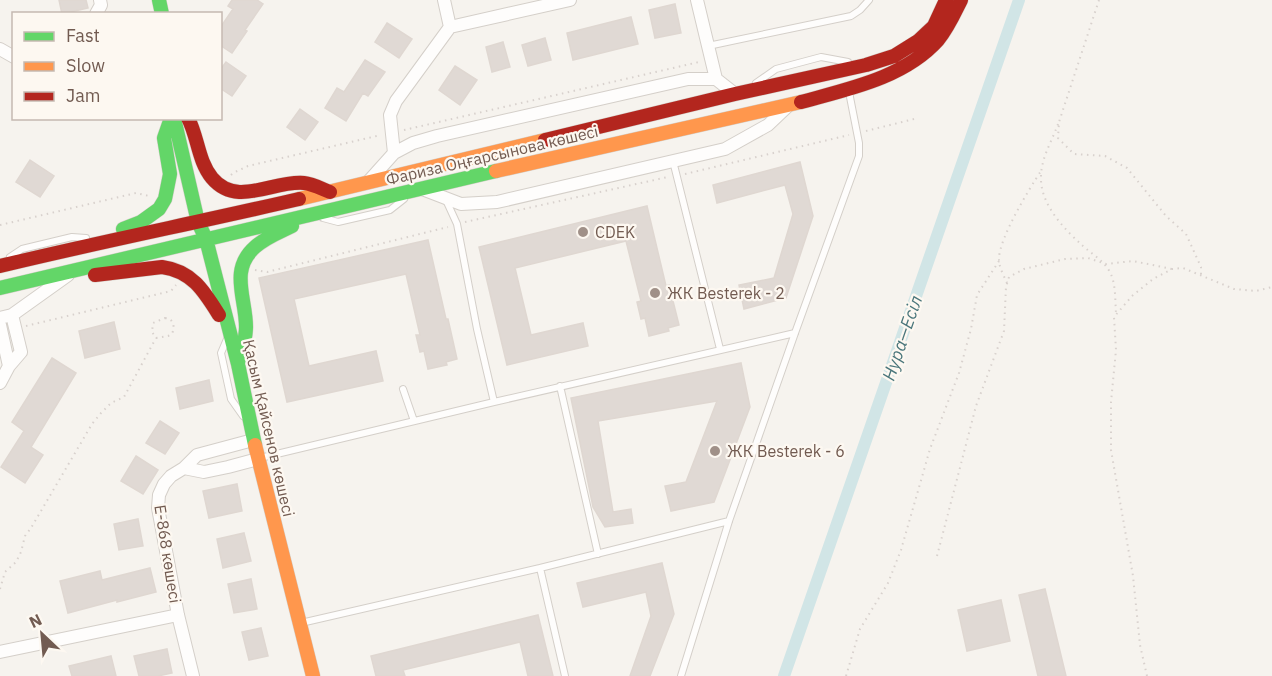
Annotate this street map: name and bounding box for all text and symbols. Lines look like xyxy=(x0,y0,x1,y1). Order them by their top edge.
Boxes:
legend xyxy=(12,12,222,120)
text: Fast xyxy=(66,24,100,47)
text: Slow xyxy=(66,54,105,77)
text: Jam xyxy=(66,84,101,107)
street label: Фариза Оңғарсынова көшесі xyxy=(384,121,600,189)
place label: CDEK xyxy=(595,222,635,242)
marker: CDEK xyxy=(576,225,590,239)
place label: ЖК Besterek - 2 xyxy=(667,283,785,303)
marker: ЖК Besterek - 2 xyxy=(648,286,662,300)
water label: Нура—Есіл xyxy=(877,292,927,384)
street label: Қасым Қайсенов көшесі xyxy=(239,337,299,519)
place label: ЖК Besterek - 6 xyxy=(727,441,845,461)
marker: ЖК Besterek - 6 xyxy=(708,444,722,458)
street label: Е-868 көшесі xyxy=(150,503,186,605)
north arrow xyxy=(12,604,72,664)
text: N xyxy=(26,609,45,632)

